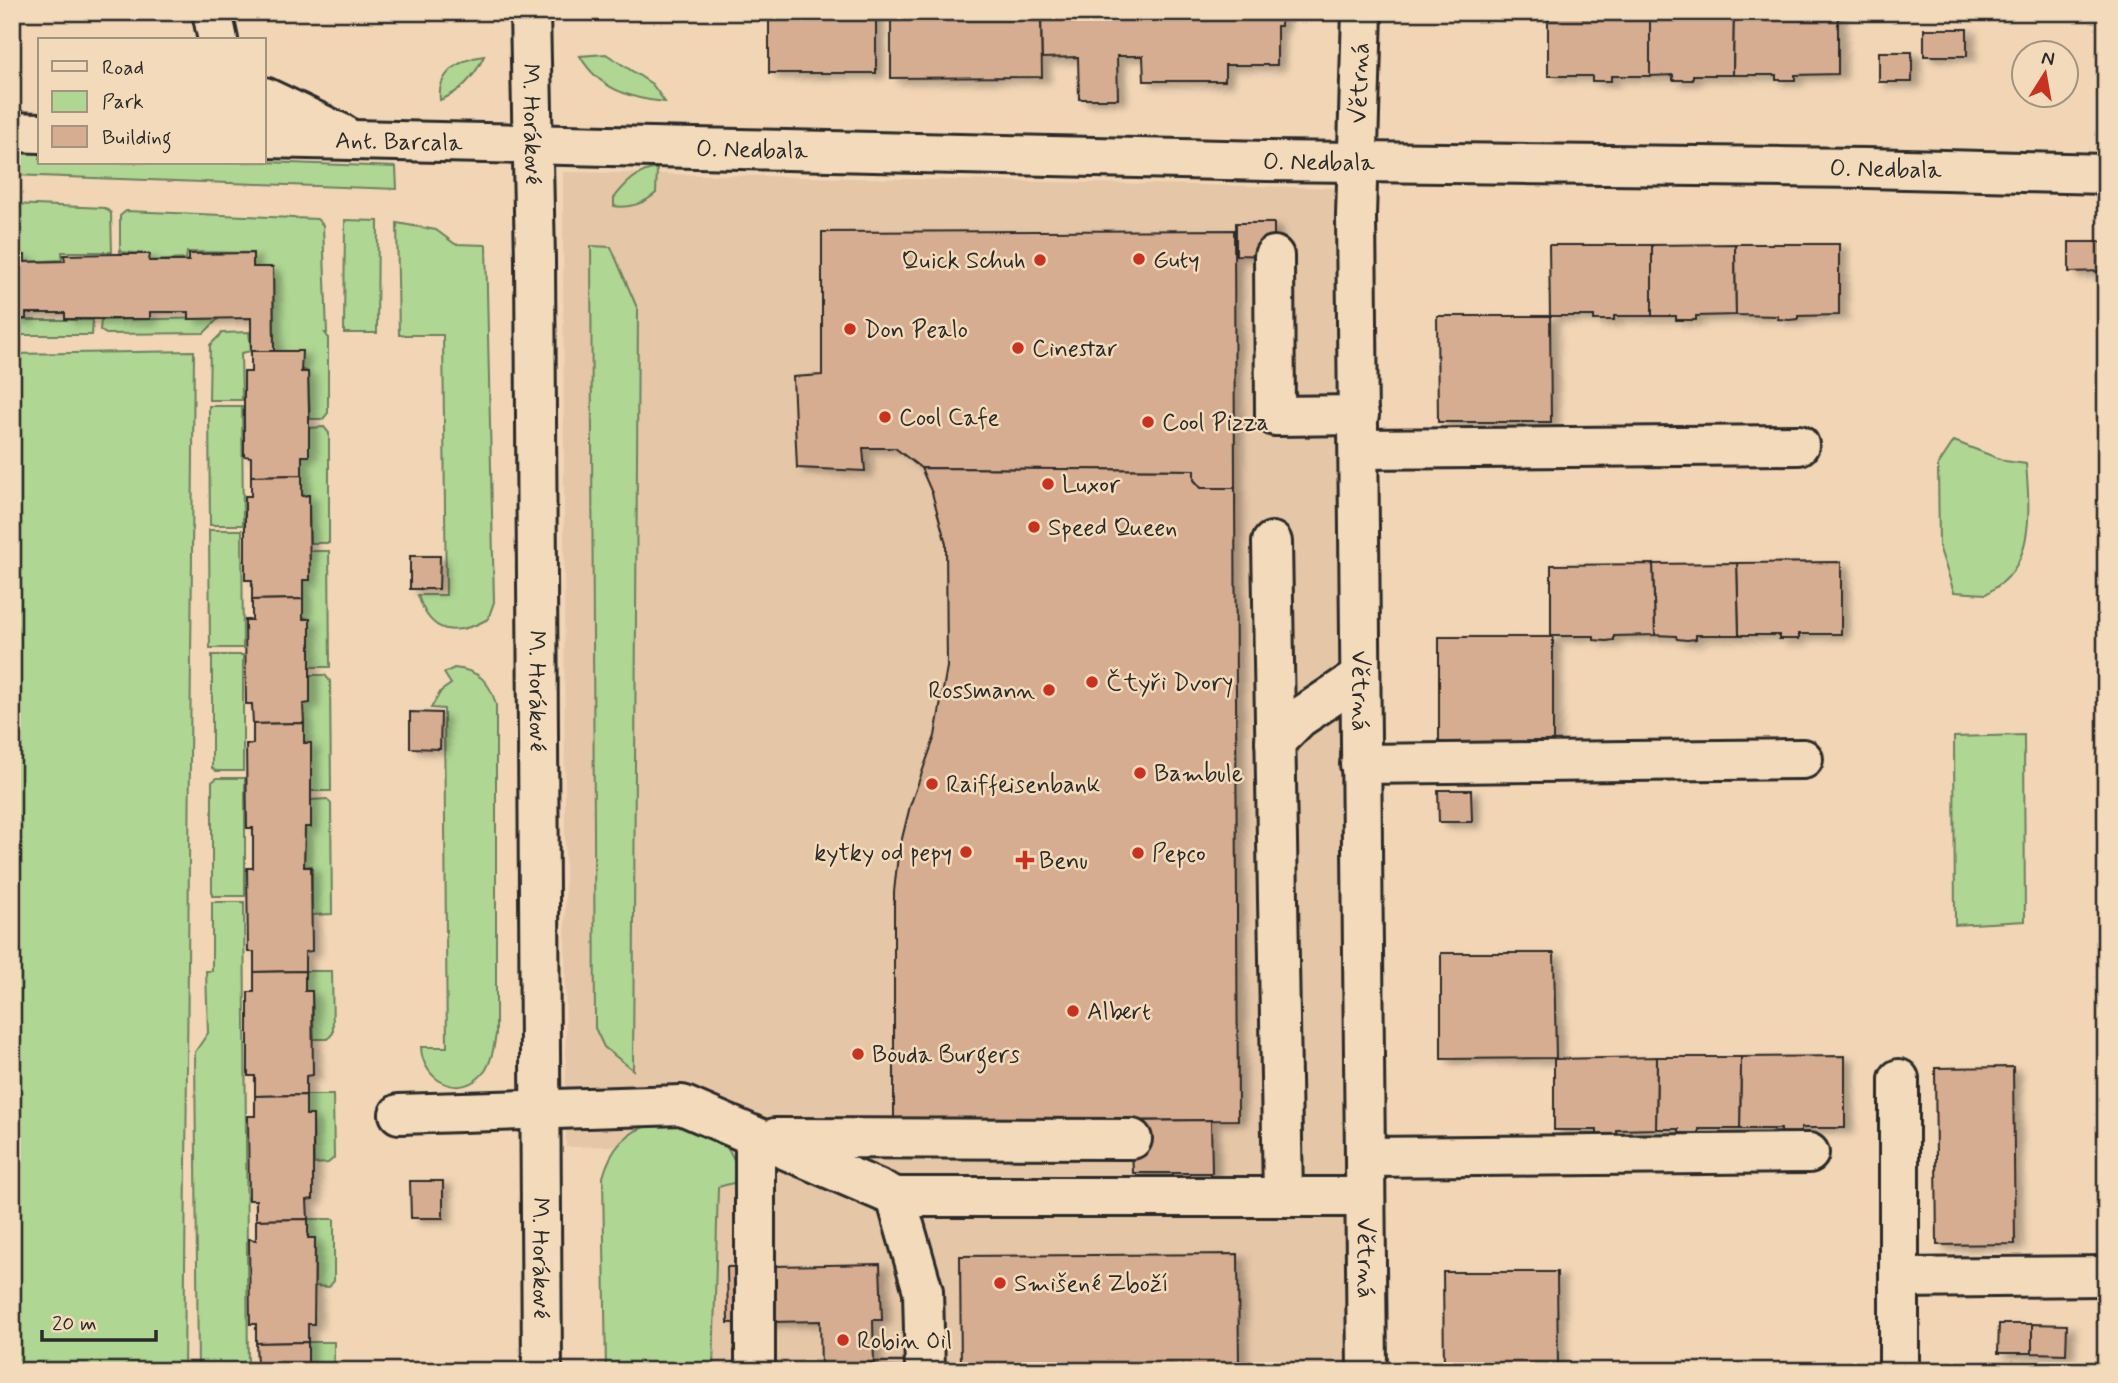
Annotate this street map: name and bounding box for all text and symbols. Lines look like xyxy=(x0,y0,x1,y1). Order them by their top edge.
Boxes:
legend xyxy=(38,38,266,164)
north arrow xyxy=(2010,38,2080,108)
street label: Větrná xyxy=(1344,42,1377,124)
text: N xyxy=(2039,45,2057,72)
text: Road xyxy=(102,54,144,82)
street label: M. Horákové xyxy=(514,63,547,185)
text: Park xyxy=(102,88,144,116)
text: Building xyxy=(102,124,172,154)
street label: Ant. Barcala xyxy=(335,126,464,160)
street label: O. Nedbala xyxy=(696,134,809,167)
street label: O. Nedbala xyxy=(1263,147,1375,179)
street label: O. Nedbala xyxy=(1830,154,1943,187)
place label: Guty xyxy=(1153,245,1200,276)
place label: Quick Schuh xyxy=(902,246,1026,277)
marker: Guty xyxy=(1131,251,1147,267)
marker: Quick Schuh xyxy=(1032,252,1048,268)
place label: Don Pealo xyxy=(864,315,968,346)
marker: Don Pealo xyxy=(842,321,858,337)
place label: Cinestar xyxy=(1032,334,1118,365)
marker: Cinestar xyxy=(1010,340,1026,356)
place label: Cool Cafe xyxy=(899,403,999,434)
place label: Cool Pizza xyxy=(1162,408,1269,439)
marker: Cool Cafe xyxy=(877,409,893,425)
marker: Cool Pizza xyxy=(1140,414,1156,430)
place label: Luxor xyxy=(1062,470,1121,501)
marker: Luxor xyxy=(1040,476,1056,492)
place label: Speed Queen xyxy=(1048,513,1177,544)
marker: Speed Queen xyxy=(1026,519,1042,535)
street label: M. Horákové xyxy=(520,630,552,752)
street label: Větrná xyxy=(1343,650,1375,732)
place label: Čtyři Dvory xyxy=(1106,668,1233,699)
marker: Čtyři Dvory xyxy=(1084,674,1100,690)
place label: Rossmann xyxy=(928,676,1035,707)
marker: Rossmann xyxy=(1041,682,1057,698)
place label: Bambule xyxy=(1154,759,1243,790)
marker: Bambule xyxy=(1132,765,1148,781)
place label: Raiffeisenbank xyxy=(946,770,1100,801)
marker: Raiffeisenbank xyxy=(924,776,940,792)
place label: kytky od pepy xyxy=(814,838,952,869)
place label: Pepco xyxy=(1152,839,1206,870)
marker: kytky od pepy xyxy=(958,844,974,860)
marker: Pepco xyxy=(1130,845,1146,861)
place label: Benu xyxy=(1039,846,1088,877)
marker: Benu xyxy=(1017,852,1033,868)
place label: Albert xyxy=(1087,997,1151,1028)
marker: Albert xyxy=(1065,1003,1081,1019)
place label: Bouda Burgers xyxy=(872,1040,1020,1074)
marker: Bouda Burgers xyxy=(850,1046,866,1062)
street label: M. Horákové xyxy=(524,1197,556,1319)
street label: Větrná xyxy=(1349,1217,1380,1299)
place label: Smišené Zboží xyxy=(1014,1269,1169,1300)
marker: Smišené Zboží xyxy=(992,1275,1008,1291)
scale bar xyxy=(42,1299,156,1343)
text: 20 m xyxy=(52,1310,97,1338)
place label: Robin Oil xyxy=(857,1326,952,1357)
marker: Robin Oil xyxy=(835,1332,851,1348)

